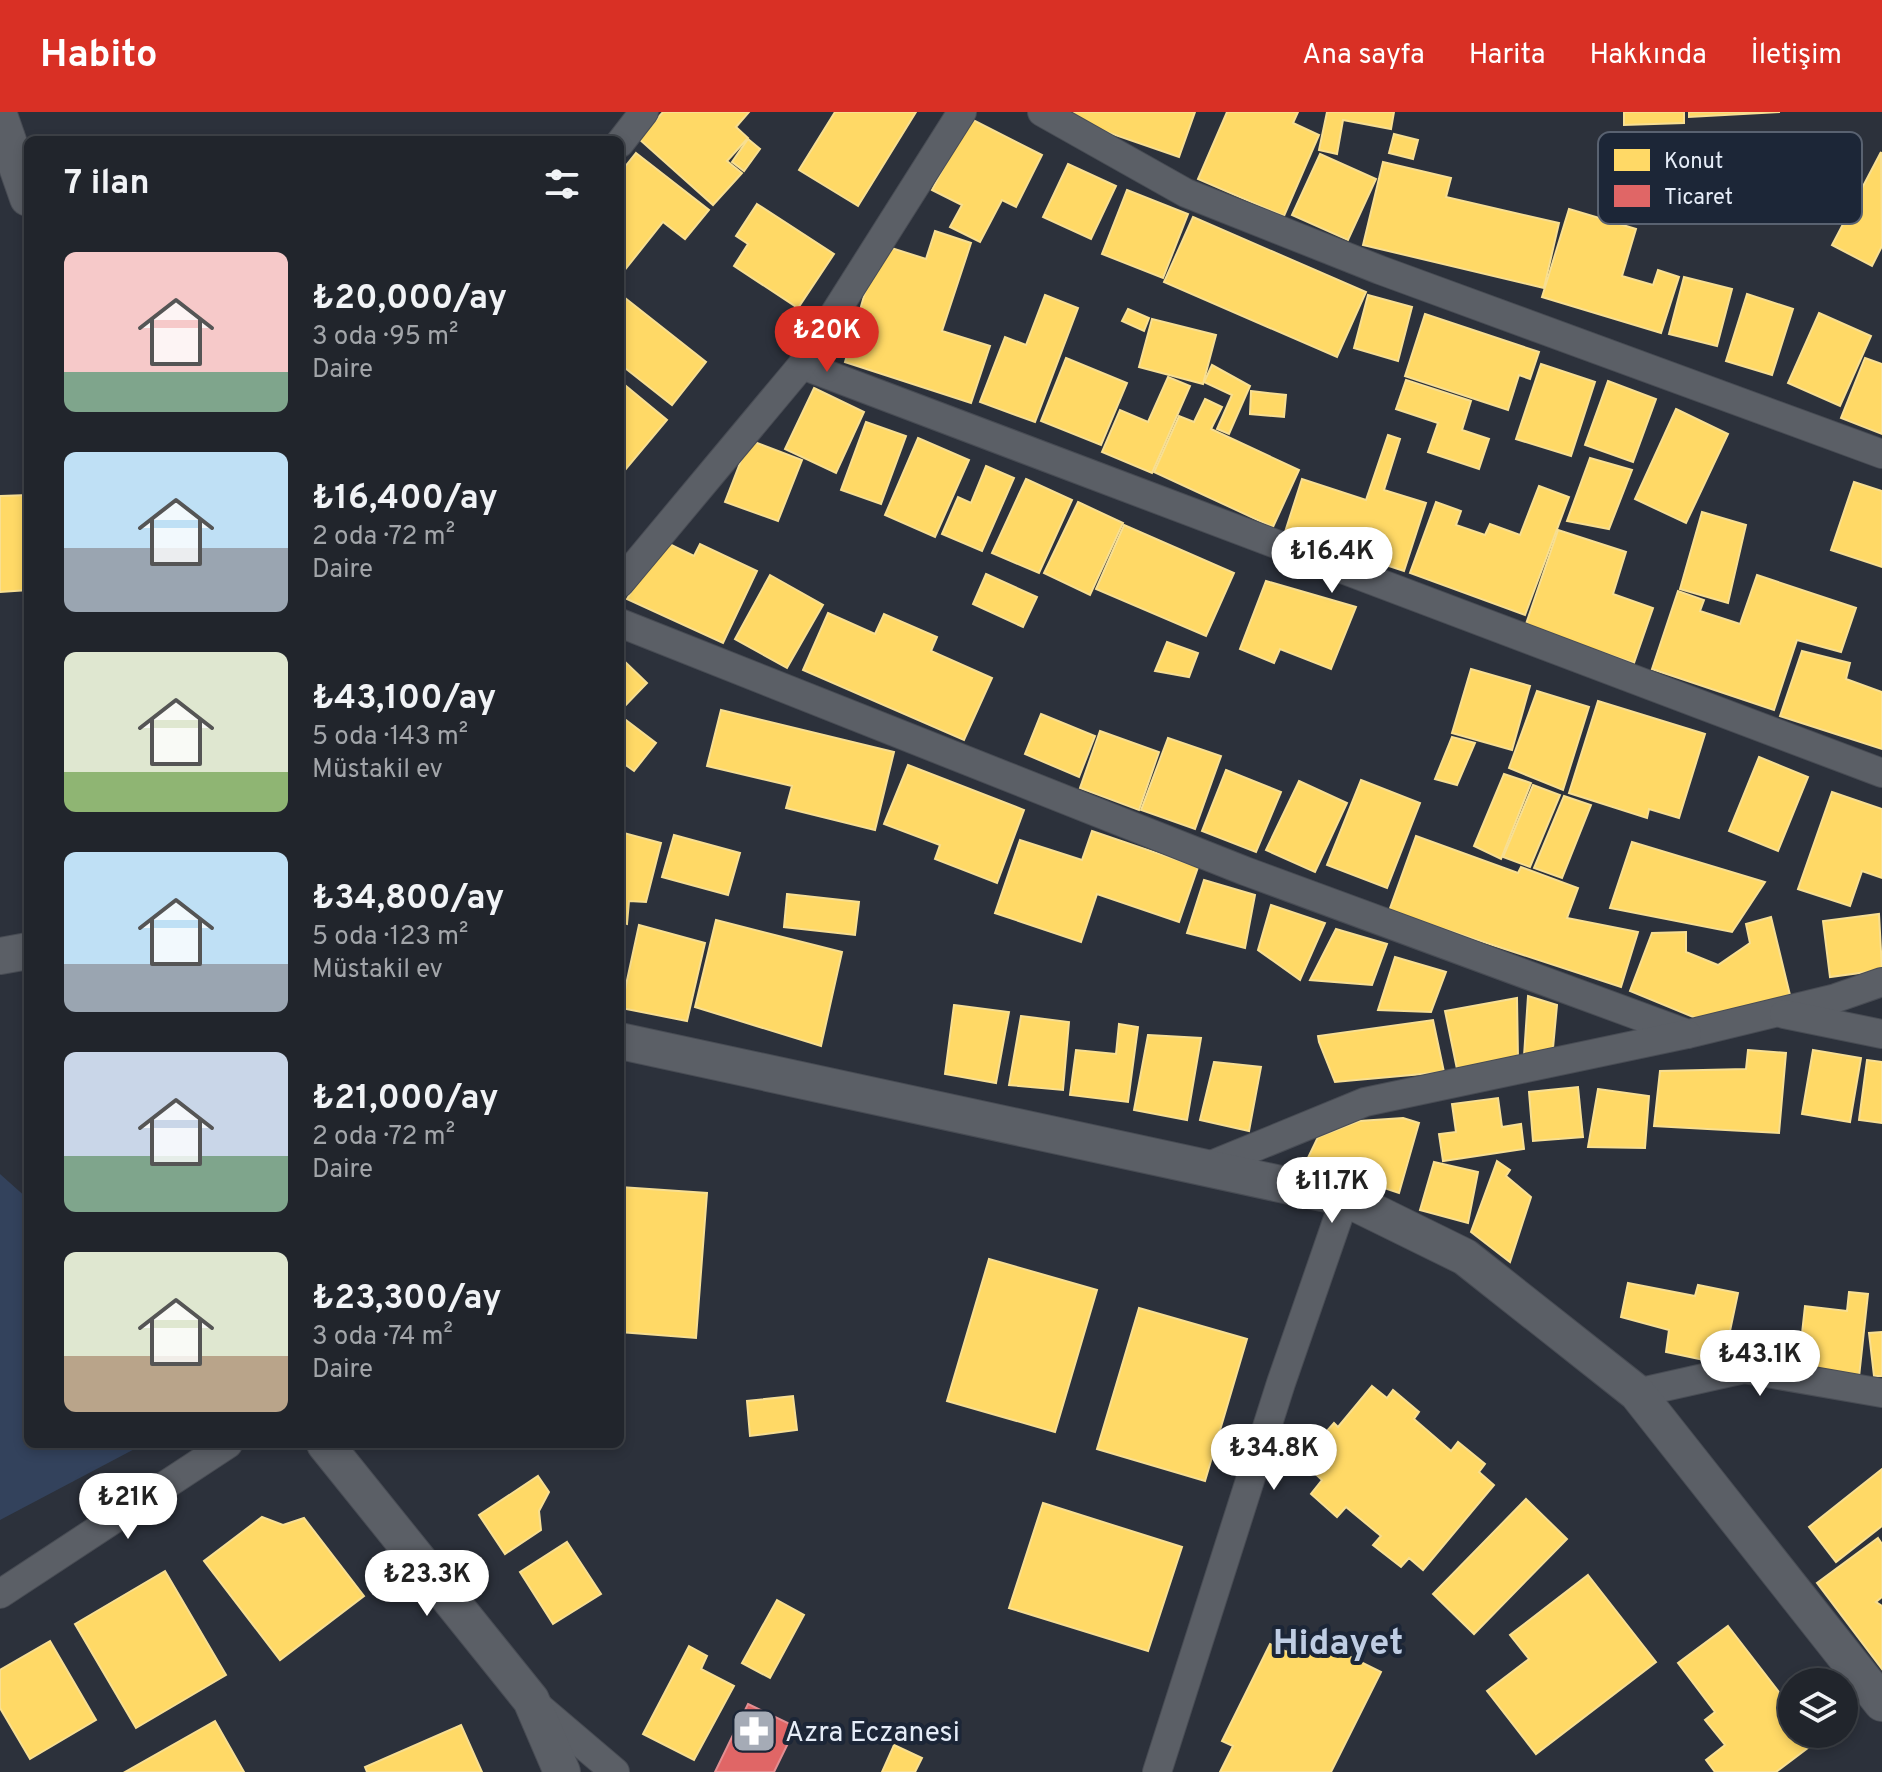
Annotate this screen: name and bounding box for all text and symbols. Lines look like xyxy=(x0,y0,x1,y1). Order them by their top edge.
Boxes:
text: Habito xyxy=(40,32,158,81)
text: Ana sayfa xyxy=(1302,38,1425,74)
text: Harita xyxy=(1469,38,1545,74)
text: Hakkında xyxy=(1589,38,1707,74)
text: İletişim xyxy=(1751,38,1842,74)
legend xyxy=(1598,132,1862,224)
text: Konut xyxy=(1664,149,1723,176)
icon: filters xyxy=(540,162,584,206)
text: 7 ilan xyxy=(64,163,150,206)
text: Ticaret xyxy=(1664,185,1733,212)
text: ₺20,000/ay xyxy=(312,278,507,321)
icon: home xyxy=(128,284,224,380)
pin: ₺20K xyxy=(780,306,874,374)
text: ₺20K xyxy=(793,315,861,348)
text: 3 oda · 95 m² xyxy=(312,321,458,354)
text: Daire xyxy=(312,354,373,387)
text: ₺16,400/ay xyxy=(312,478,498,521)
icon: home xyxy=(128,484,224,580)
text: 2 oda · 72 m² xyxy=(312,521,455,554)
pin: ₺16.4K xyxy=(1267,527,1397,595)
text: ₺16.4K xyxy=(1290,536,1374,569)
text: Daire xyxy=(312,554,373,587)
text: ₺43,100/ay xyxy=(312,678,496,721)
icon: home xyxy=(128,684,224,780)
text: 5 oda · 143 m² xyxy=(312,721,468,754)
text: Müstakil ev xyxy=(312,754,443,787)
text: ₺34,800/ay xyxy=(312,878,504,921)
icon: home xyxy=(128,884,224,980)
text: 5 oda · 123 m² xyxy=(312,921,469,954)
text: Müstakil ev xyxy=(312,954,443,987)
text: ₺21,000/ay xyxy=(312,1078,499,1121)
icon: home xyxy=(128,1084,224,1180)
text: 2 oda · 72 m² xyxy=(312,1121,455,1154)
text: Daire xyxy=(312,1154,373,1187)
pin: ₺11.7K xyxy=(1267,1157,1397,1225)
text: ₺11.7K xyxy=(1295,1166,1369,1199)
text: ₺23,300/ay xyxy=(312,1278,502,1321)
icon: home xyxy=(128,1284,224,1380)
text: 3 oda · 74 m² xyxy=(312,1321,453,1354)
pin: ₺43.1K xyxy=(1695,1330,1825,1398)
text: ₺43.1K xyxy=(1718,1339,1802,1372)
text: Daire xyxy=(312,1354,373,1387)
pin: ₺34.8K xyxy=(1209,1424,1339,1492)
text: ₺34.8K xyxy=(1229,1433,1319,1466)
pin: ₺21K xyxy=(81,1473,175,1541)
text: ₺21K xyxy=(97,1482,159,1515)
pin: ₺23.3K xyxy=(362,1550,492,1618)
text: ₺23.3K xyxy=(383,1559,471,1592)
district label: Hidayet xyxy=(1273,1622,1403,1668)
map controls xyxy=(1778,1668,1858,1748)
button: layers xyxy=(1778,1668,1858,1748)
pharmacy icon: Azra Eczanesi xyxy=(730,1707,778,1755)
place label: Azra Eczanesi xyxy=(785,1716,960,1752)

